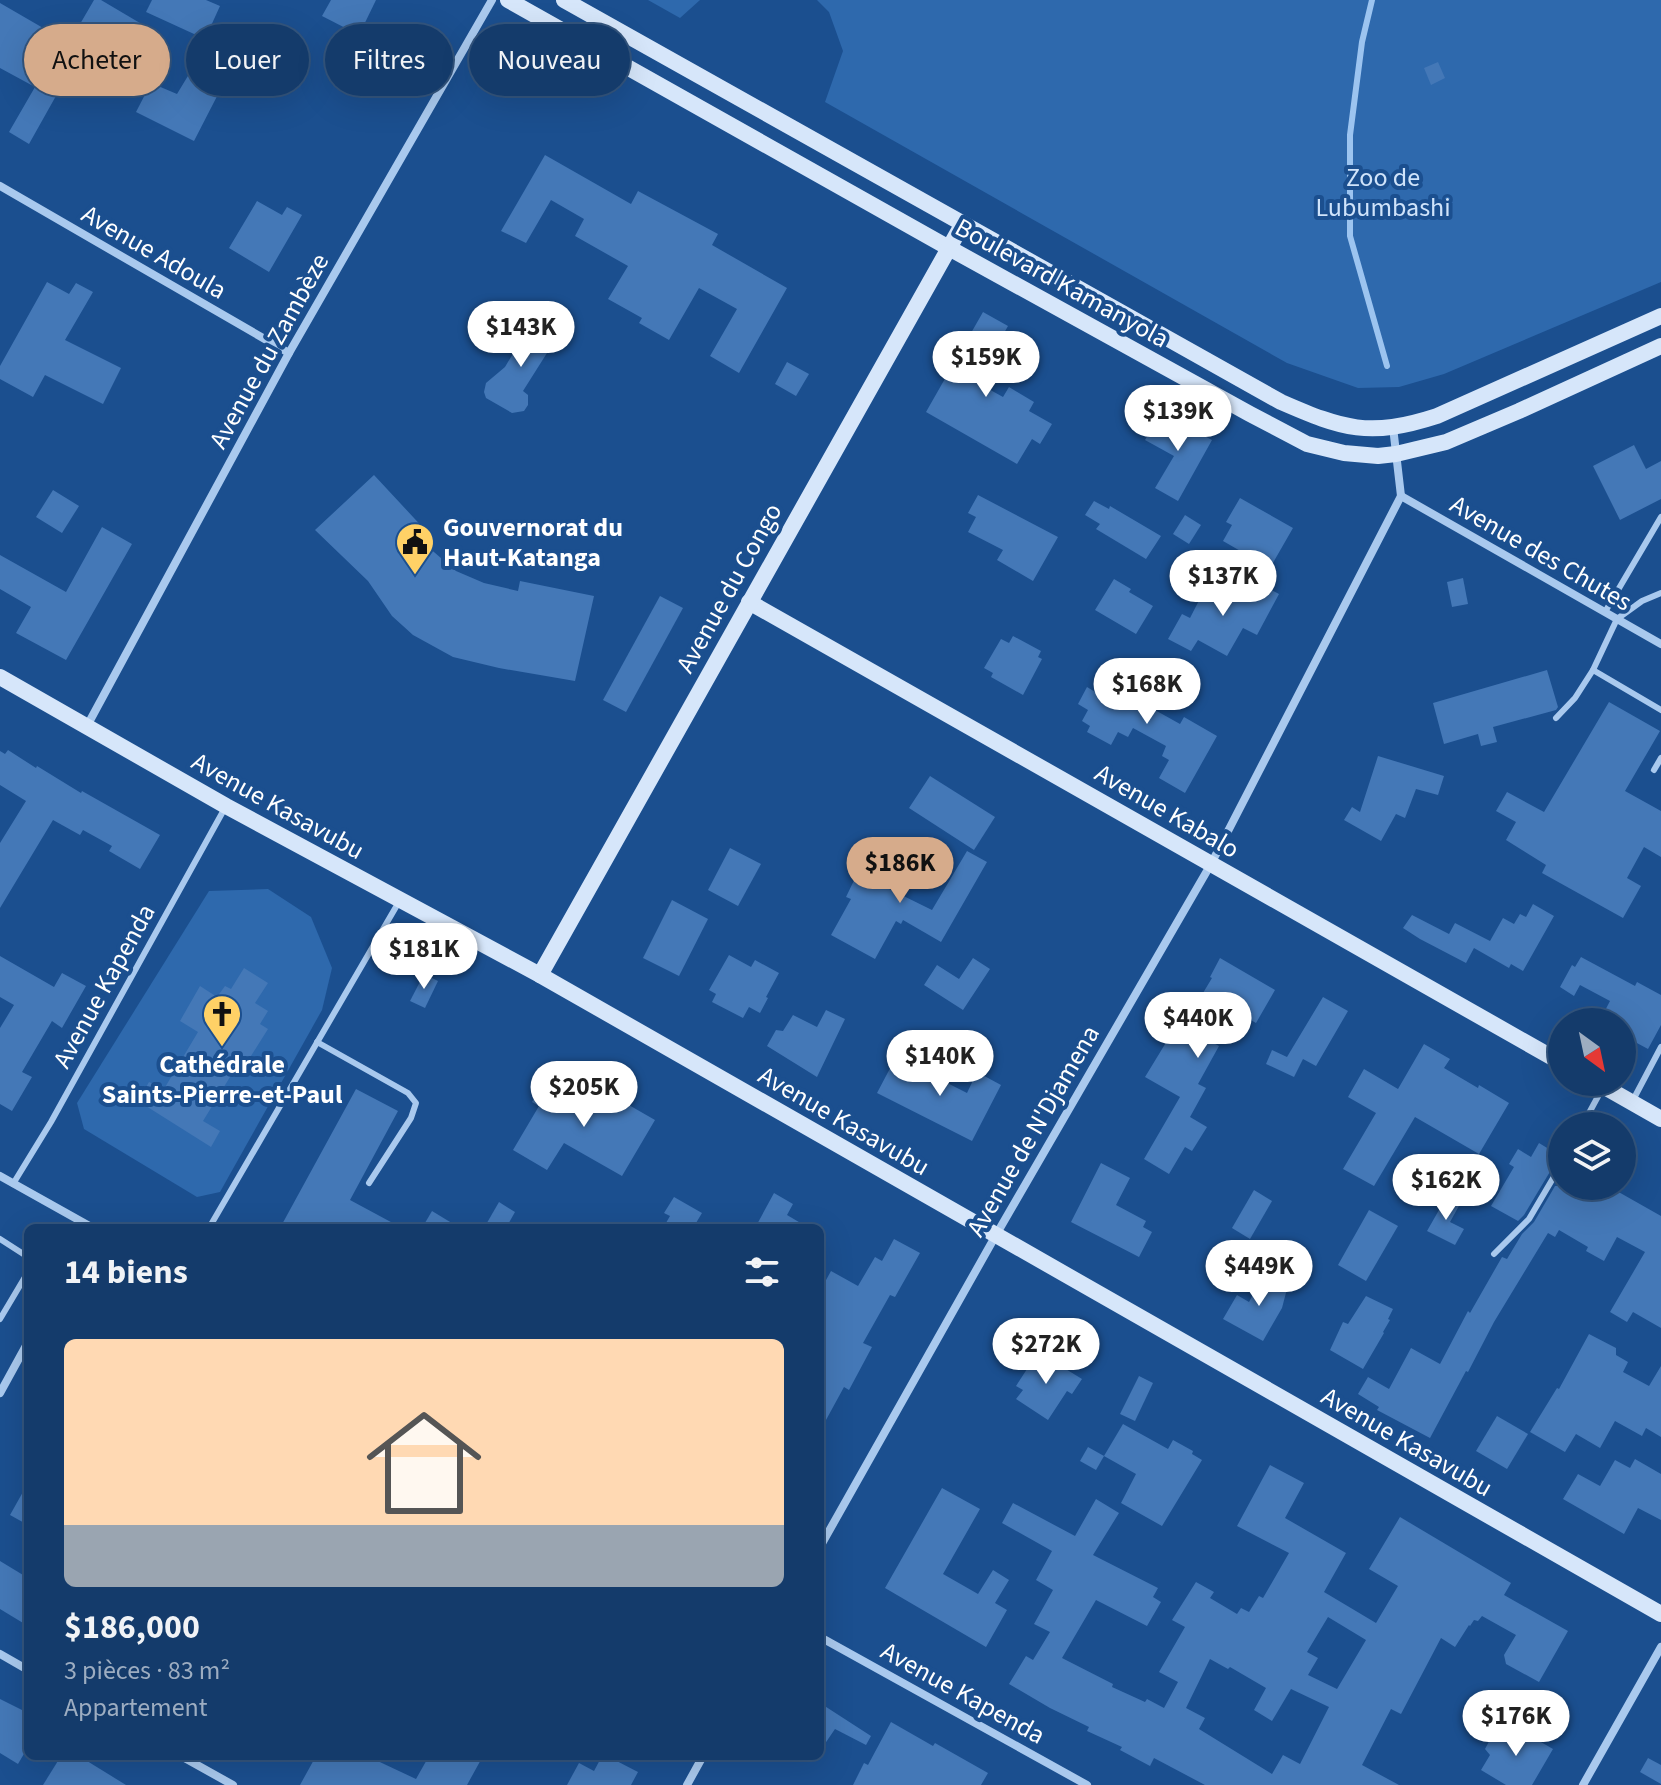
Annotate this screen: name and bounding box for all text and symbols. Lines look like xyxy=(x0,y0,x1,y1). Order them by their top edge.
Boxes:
chip: Acheter xyxy=(24,24,170,96)
chip: Louer xyxy=(186,24,309,96)
chip: Filtres xyxy=(325,24,453,96)
chip: Nouveau xyxy=(469,24,630,96)
park label: Zoo de Lubumbashi xyxy=(1315,159,1451,226)
street label: Avenue Adoula xyxy=(75,196,233,308)
street label: Boulevard Kamanyola xyxy=(948,209,1176,357)
street label: Avenue du Zambèze xyxy=(200,247,338,455)
pin: $143K xyxy=(465,301,577,369)
text: $143K xyxy=(486,308,556,345)
pin: $159K xyxy=(930,331,1042,399)
text: $159K xyxy=(951,338,1021,375)
pin: $139K xyxy=(1122,385,1234,453)
text: $139K xyxy=(1143,392,1213,429)
street label: Avenue des Chutes xyxy=(1443,486,1639,620)
street label: Avenue du Congo xyxy=(667,496,791,680)
place label: Gouvernorat du Haut-Katanga xyxy=(443,509,623,576)
public building icon: Gouvernorat du Haut-Katanga xyxy=(394,521,436,576)
pin: $137K xyxy=(1167,550,1279,618)
text: $137K xyxy=(1188,557,1258,594)
pin: $168K xyxy=(1091,658,1203,726)
text: $168K xyxy=(1112,665,1182,702)
street label: Avenue Kasavubu xyxy=(185,743,371,869)
street label: Avenue Kabalo xyxy=(1088,755,1246,867)
pin: $186K xyxy=(844,837,956,905)
text: $186K xyxy=(865,844,935,881)
street label: Avenue Kapenda xyxy=(44,897,164,1075)
pin: $181K xyxy=(368,923,480,991)
text: $181K xyxy=(389,930,459,967)
pin: $440K xyxy=(1142,992,1254,1060)
church icon: Cathédrale Saints-Pierre-et-Paul xyxy=(201,993,243,1048)
text: $440K xyxy=(1163,999,1233,1036)
north arrow xyxy=(1548,1008,1636,1096)
map controls xyxy=(1548,1008,1636,1200)
street label: Avenue de N'Djamena xyxy=(957,1018,1109,1244)
pin: $140K xyxy=(884,1030,996,1098)
text: $140K xyxy=(905,1037,975,1074)
place label: Cathédrale Saints-Pierre-et-Paul xyxy=(102,1046,343,1113)
street label: Avenue Kasavubu xyxy=(751,1057,937,1185)
pin: $205K xyxy=(528,1061,640,1129)
text: $205K xyxy=(549,1068,619,1105)
button: layers xyxy=(1548,1112,1636,1200)
pin: $162K xyxy=(1390,1154,1502,1222)
text: $162K xyxy=(1411,1161,1481,1198)
pin: $449K xyxy=(1203,1240,1315,1308)
text: $449K xyxy=(1224,1247,1294,1284)
text: 14 biens xyxy=(64,1248,188,1297)
icon: filters xyxy=(740,1250,784,1294)
pin: $272K xyxy=(990,1318,1102,1386)
text: $272K xyxy=(1011,1325,1081,1362)
street label: Avenue Kasavubu xyxy=(1314,1378,1500,1506)
icon: home xyxy=(352,1391,496,1535)
text: $186,000 xyxy=(64,1603,200,1652)
street label: Avenue Kapenda xyxy=(874,1633,1052,1753)
text: 3 pièces · 83 m² xyxy=(64,1652,230,1689)
text: Appartement xyxy=(64,1689,208,1726)
pin: $176K xyxy=(1460,1690,1572,1758)
text: $176K xyxy=(1481,1697,1551,1734)

